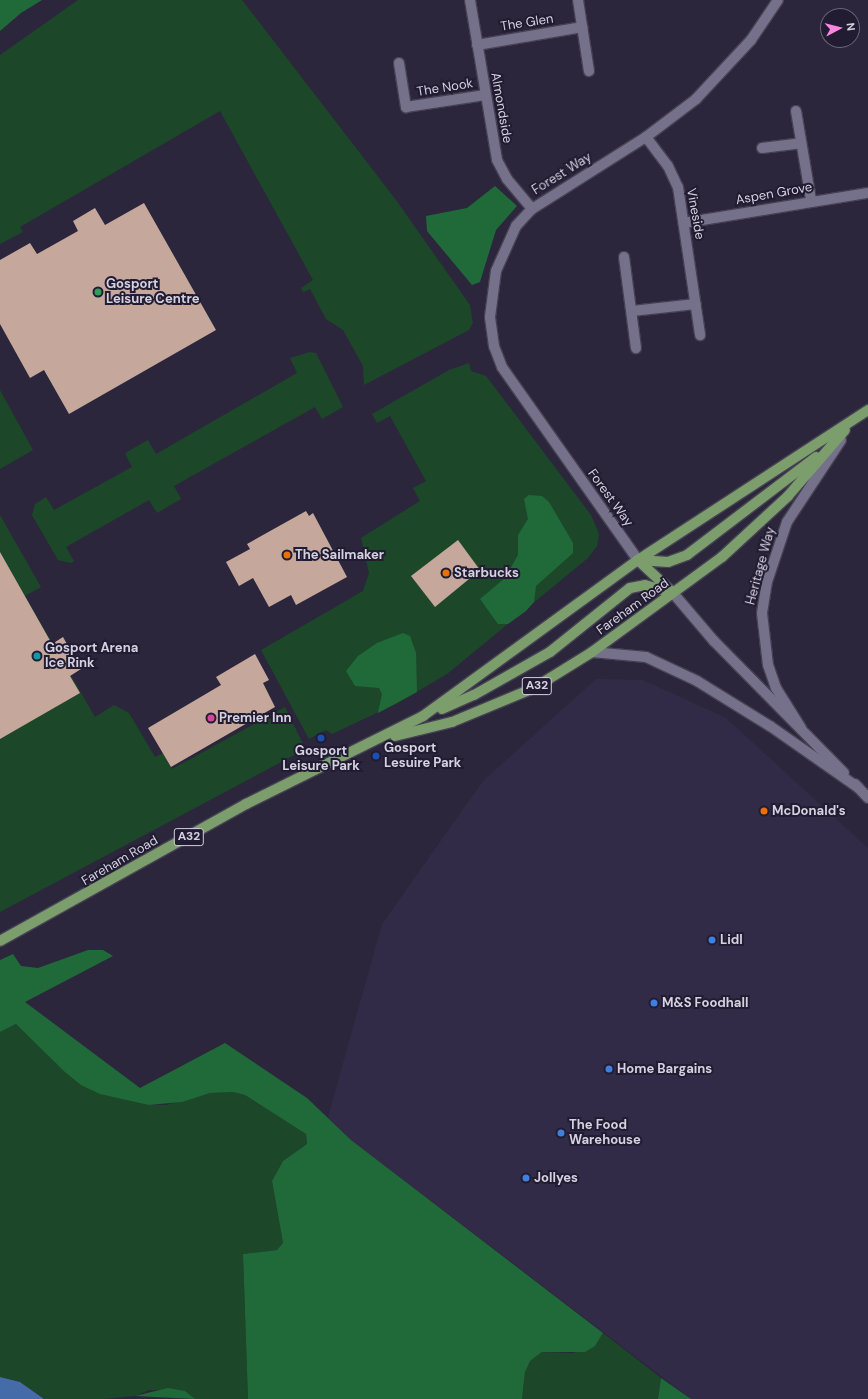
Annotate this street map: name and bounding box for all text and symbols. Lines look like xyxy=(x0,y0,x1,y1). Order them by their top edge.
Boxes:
north arrow xyxy=(820,8,860,48)
street label: The Glen xyxy=(500,11,554,35)
text: N xyxy=(843,22,858,31)
street label: Almondside xyxy=(487,71,515,145)
street label: The Nook xyxy=(416,76,474,100)
street label: Forest Way xyxy=(529,150,595,198)
street label: Aspen Grove xyxy=(735,180,813,208)
street label: Vineside xyxy=(683,187,707,241)
place label: Gosport Leisure Centre xyxy=(106,277,199,308)
marker: Gosport Leisure Centre xyxy=(93,287,103,297)
street label: Forest Way xyxy=(584,466,636,530)
street label: Heritage Way xyxy=(743,525,779,607)
place label: The Sailmaker xyxy=(295,547,384,563)
marker: The Sailmaker xyxy=(282,550,292,560)
place label: Starbucks xyxy=(454,565,519,581)
marker: Starbucks xyxy=(441,568,451,578)
street label: Fareham Road xyxy=(594,576,672,638)
place label: Gosport Arena Ice Rink xyxy=(45,641,138,672)
marker: Gosport Arena Ice Rink xyxy=(32,651,42,661)
road number: A32 xyxy=(521,676,553,696)
place label: Premier Inn xyxy=(219,710,292,726)
marker: Premier Inn xyxy=(206,713,216,723)
marker: Gosport Leisure Park xyxy=(316,733,326,743)
place label: Gosport Lesuire Park xyxy=(384,741,461,772)
place label: Gosport Leisure Park xyxy=(282,744,360,775)
marker: Gosport Lesuire Park xyxy=(371,751,381,761)
place label: McDonald's xyxy=(772,803,846,819)
marker: McDonald's xyxy=(759,806,769,816)
road number: A32 xyxy=(173,827,205,847)
street label: Fareham Road xyxy=(79,833,161,889)
place label: Lidl xyxy=(720,932,743,948)
marker: Lidl xyxy=(707,935,717,945)
place label: M&S Foodhall xyxy=(662,995,748,1011)
marker: M&S Foodhall xyxy=(649,998,659,1008)
place label: Home Bargains xyxy=(617,1061,712,1077)
marker: Home Bargains xyxy=(604,1064,614,1074)
place label: The Food Warehouse xyxy=(569,1118,641,1149)
marker: The Food Warehouse xyxy=(556,1128,566,1138)
place label: Jollyes xyxy=(534,1170,578,1186)
marker: Jollyes xyxy=(521,1173,531,1183)

